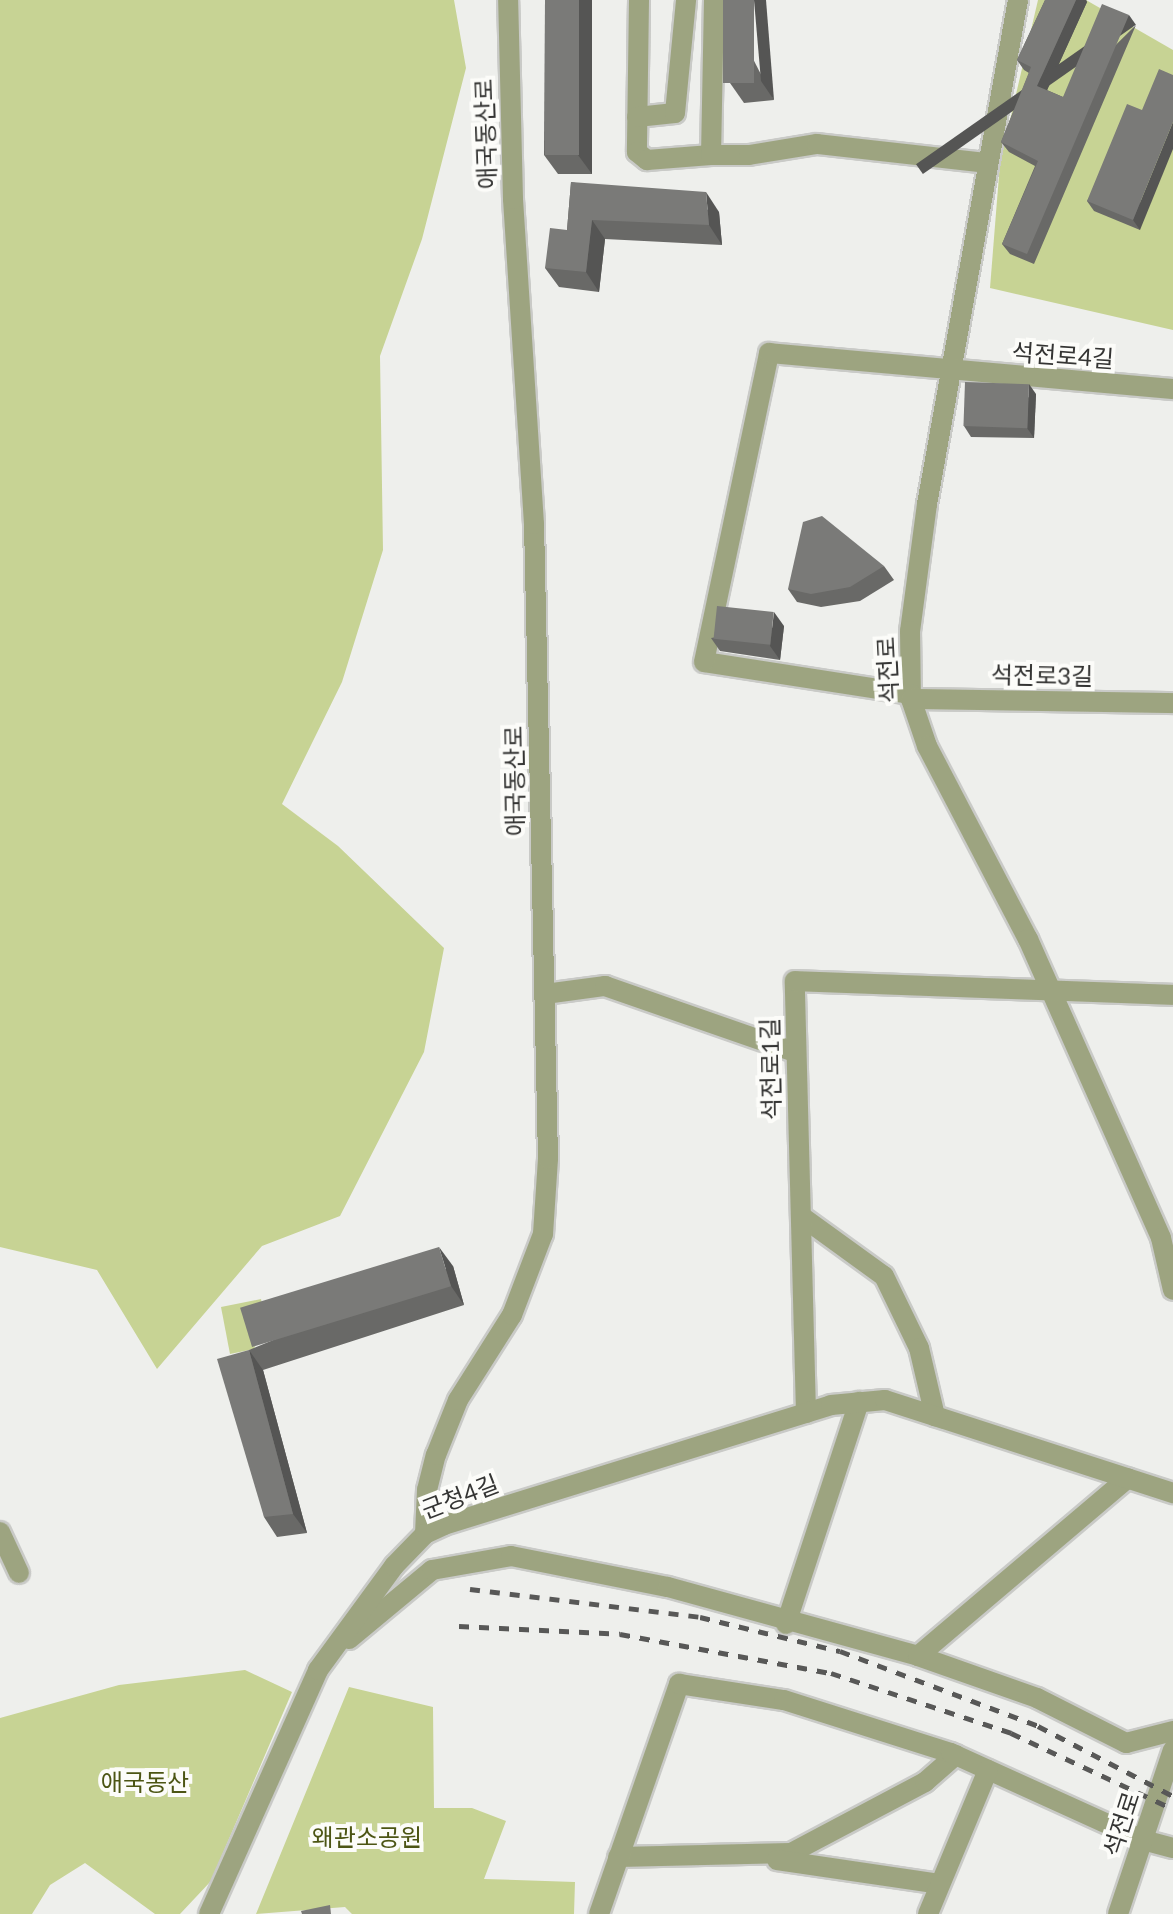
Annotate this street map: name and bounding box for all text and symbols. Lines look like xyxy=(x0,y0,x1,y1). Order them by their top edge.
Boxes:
street label: 애국동산로 xyxy=(469,78,501,190)
street label: 석전로4길 xyxy=(1011,337,1115,373)
street label: 석전로 xyxy=(871,636,903,704)
street label: 석전로3길 xyxy=(991,660,1093,690)
street label: 애국동산로 xyxy=(499,726,529,836)
street label: 석전로1길 xyxy=(755,1018,785,1120)
street label: 군청4길 xyxy=(417,1468,503,1524)
park label: 애국동산 xyxy=(101,1768,189,1796)
street label: 석전로 xyxy=(1097,1788,1145,1860)
park label: 왜관소공원 xyxy=(312,1823,422,1851)

